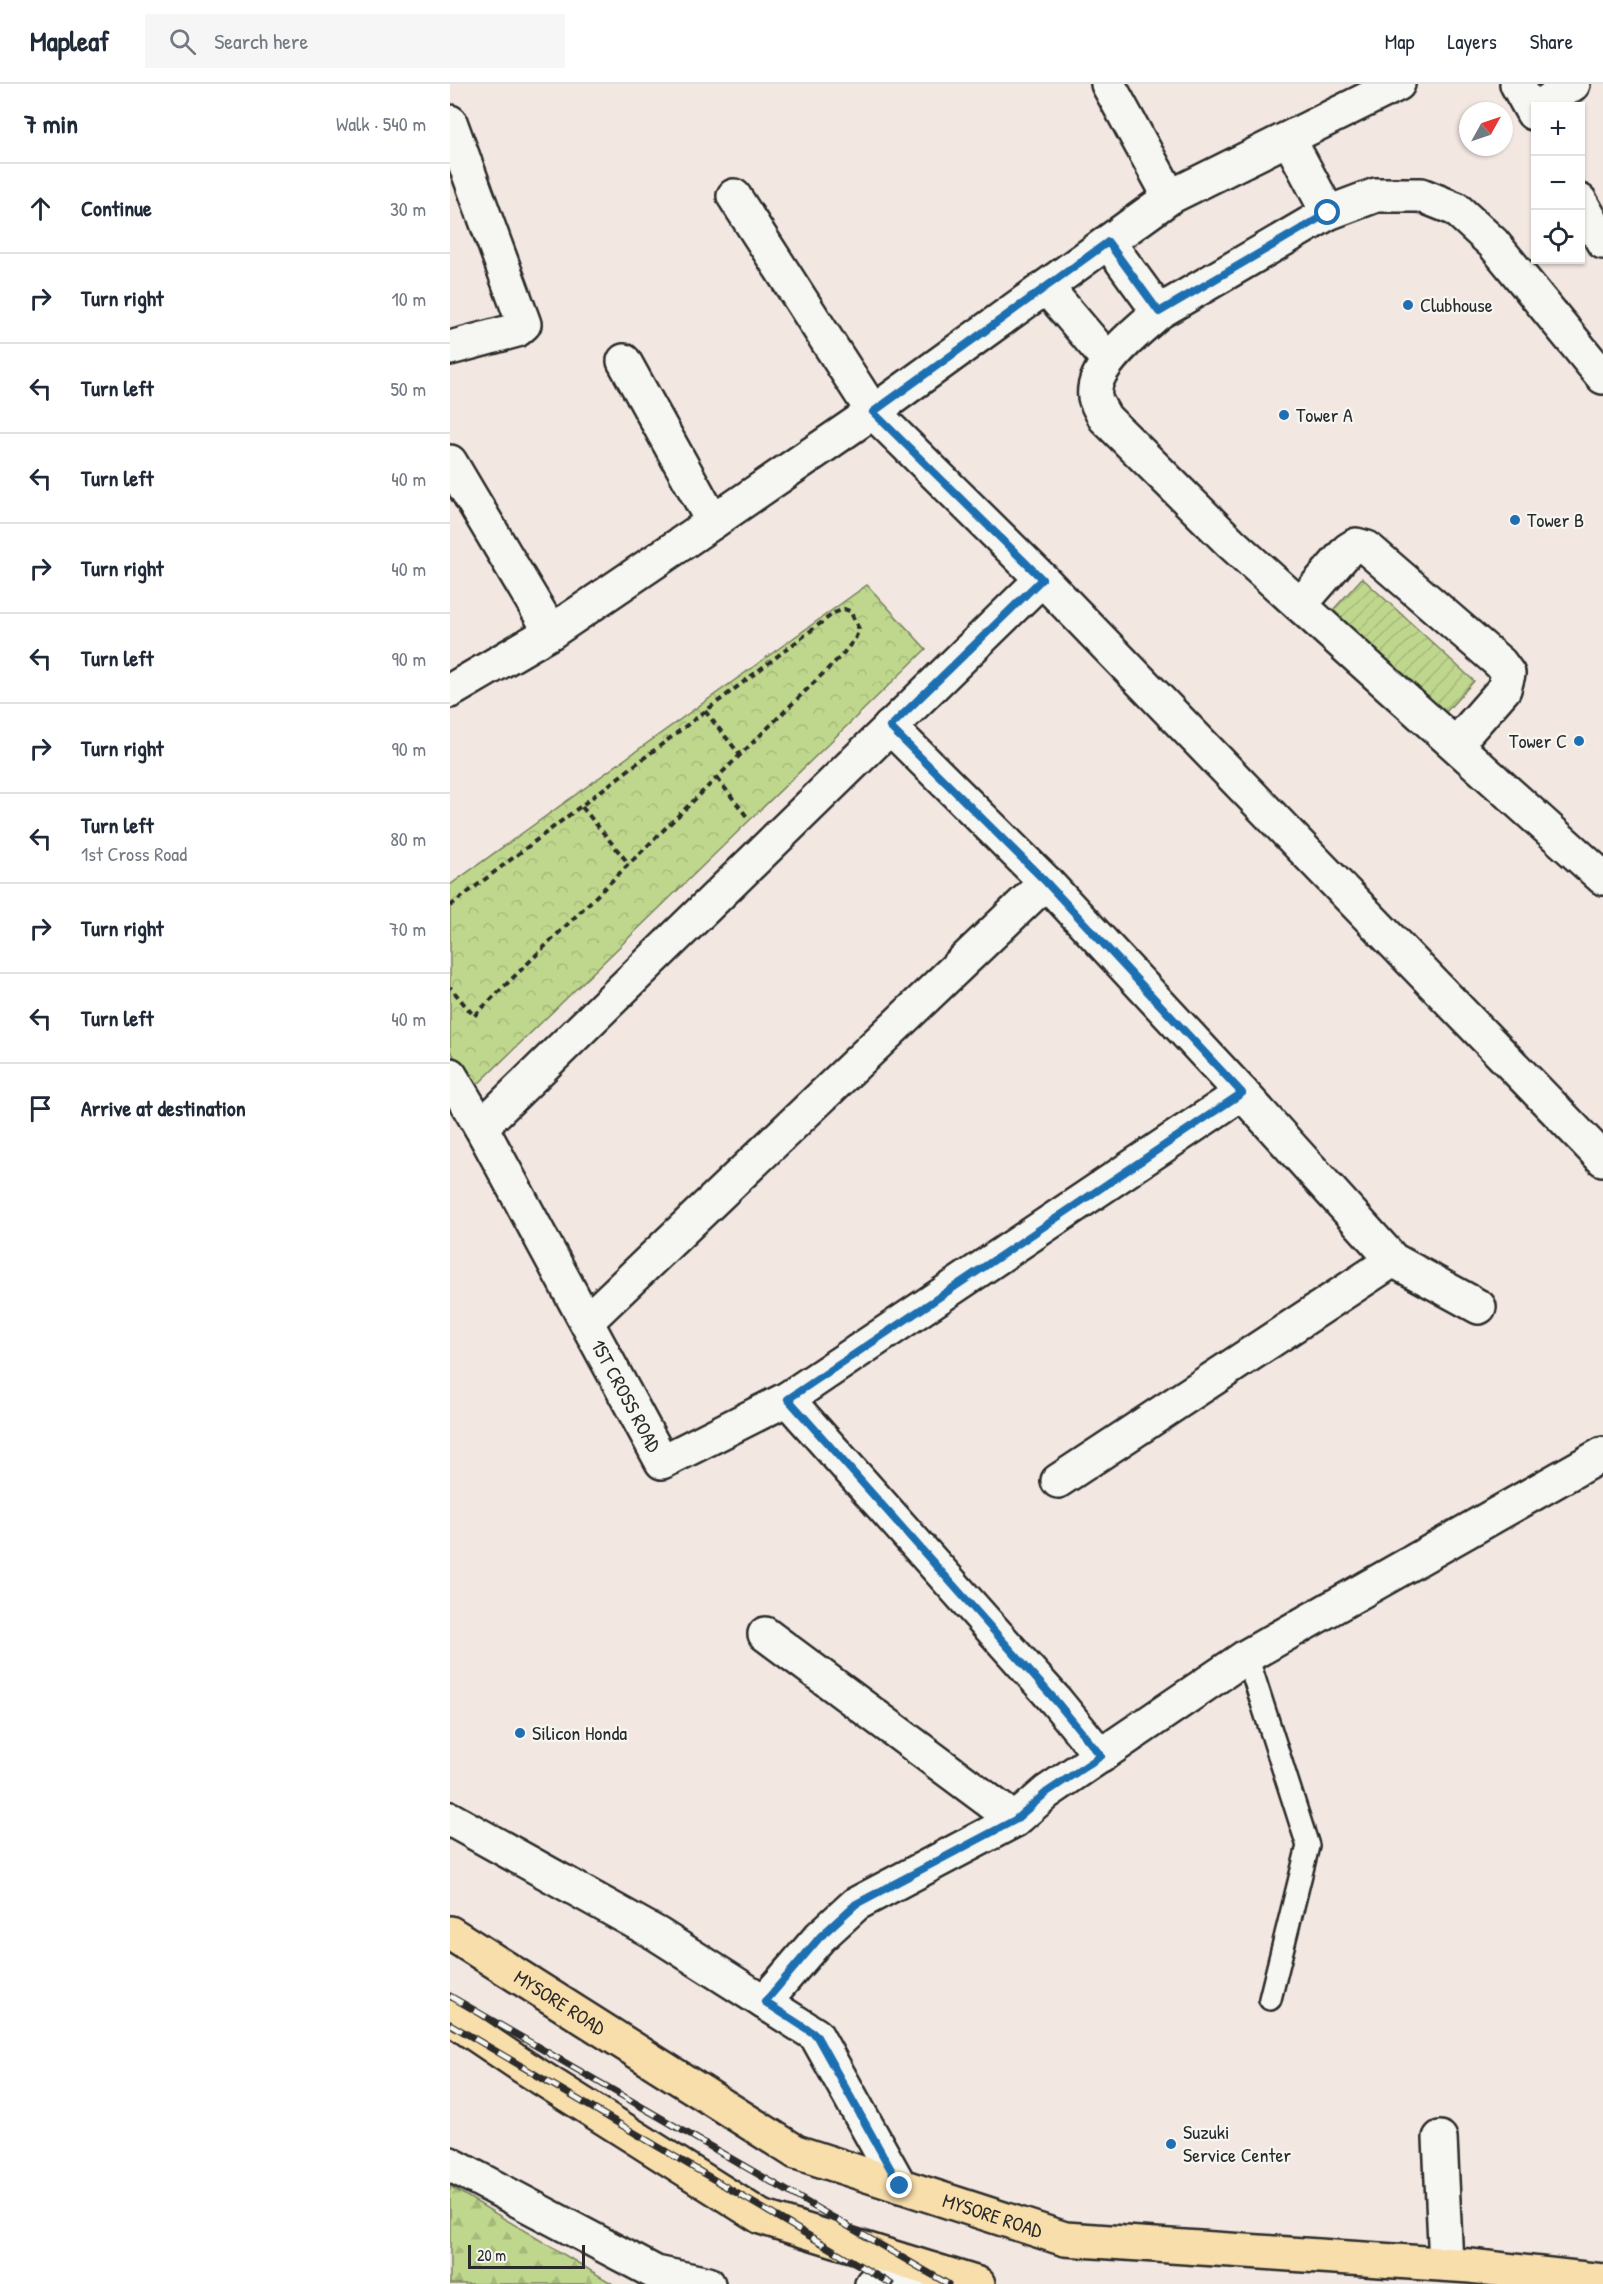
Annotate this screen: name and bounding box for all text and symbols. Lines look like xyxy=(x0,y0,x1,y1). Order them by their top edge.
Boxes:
search box xyxy=(145,14,565,68)
text: Mapleaf xyxy=(30,22,109,60)
icon: search xyxy=(166,25,199,58)
text: Search here xyxy=(214,26,308,56)
text: Map xyxy=(1385,27,1414,56)
text: Layers xyxy=(1447,27,1497,56)
text: Share xyxy=(1530,27,1573,56)
north arrow xyxy=(1459,102,1513,156)
map controls xyxy=(1531,102,1585,264)
button: + xyxy=(1531,102,1585,156)
text: 7 min xyxy=(24,106,78,141)
text: Walk · 540 m xyxy=(336,110,426,137)
button: − xyxy=(1531,156,1585,210)
icon: ahead xyxy=(24,192,57,225)
text: Continue xyxy=(81,193,152,223)
text: 30 m xyxy=(390,195,426,222)
route start xyxy=(1314,199,1340,225)
button: locate xyxy=(1531,210,1585,264)
icon: right xyxy=(24,282,57,315)
text: Turn right xyxy=(81,283,164,313)
text: 10 m xyxy=(392,285,426,312)
place label: Clubhouse xyxy=(1420,291,1493,318)
marker: Clubhouse xyxy=(1401,298,1415,312)
icon: left xyxy=(24,372,57,405)
text: Turn left xyxy=(81,373,154,403)
text: 50 m xyxy=(390,375,426,402)
place label: Tower A xyxy=(1296,401,1353,428)
marker: Tower A xyxy=(1277,408,1291,422)
icon: left xyxy=(24,462,57,495)
text: Turn left xyxy=(81,463,154,493)
text: 40 m xyxy=(391,465,426,492)
place label: Tower B xyxy=(1527,506,1584,533)
marker: Tower B xyxy=(1508,513,1522,527)
icon: right xyxy=(24,552,57,585)
text: Turn right xyxy=(81,553,164,583)
text: 40 m xyxy=(391,555,426,582)
icon: left xyxy=(24,642,57,675)
text: Turn left xyxy=(81,643,154,673)
text: 90 m xyxy=(392,645,426,672)
place label: Tower C xyxy=(1509,727,1567,754)
icon: right xyxy=(24,732,57,765)
text: Turn right xyxy=(81,733,164,763)
marker: Tower C xyxy=(1572,734,1586,748)
text: 90 m xyxy=(392,735,426,762)
text: Turn left xyxy=(81,810,154,840)
icon: left xyxy=(24,822,57,855)
text: 80 m xyxy=(390,825,426,852)
text: 1st Cross Road xyxy=(81,840,187,867)
icon: right xyxy=(24,912,57,945)
text: Turn right xyxy=(81,913,164,943)
text: 70 m xyxy=(389,915,426,942)
icon: left xyxy=(24,1002,57,1035)
text: Turn left xyxy=(81,1003,154,1033)
text: 40 m xyxy=(391,1005,426,1032)
icon: arrive xyxy=(24,1092,57,1125)
text: Arrive at destination xyxy=(81,1093,246,1123)
street label: 1ST CROSS ROAD xyxy=(585,1334,668,1457)
place label: Silicon Honda xyxy=(532,1719,627,1746)
marker: Silicon Honda xyxy=(513,1726,527,1740)
street label: MYSORE ROAD xyxy=(509,1963,611,2041)
place label: Suzuki Service Center xyxy=(1183,2118,1291,2168)
marker: Suzuki Service Center xyxy=(1164,2137,1178,2151)
route end xyxy=(886,2172,912,2198)
street label: MYSORE ROAD xyxy=(939,2186,1046,2244)
scale bar xyxy=(468,2242,585,2270)
text: 20 m xyxy=(477,2244,506,2266)

